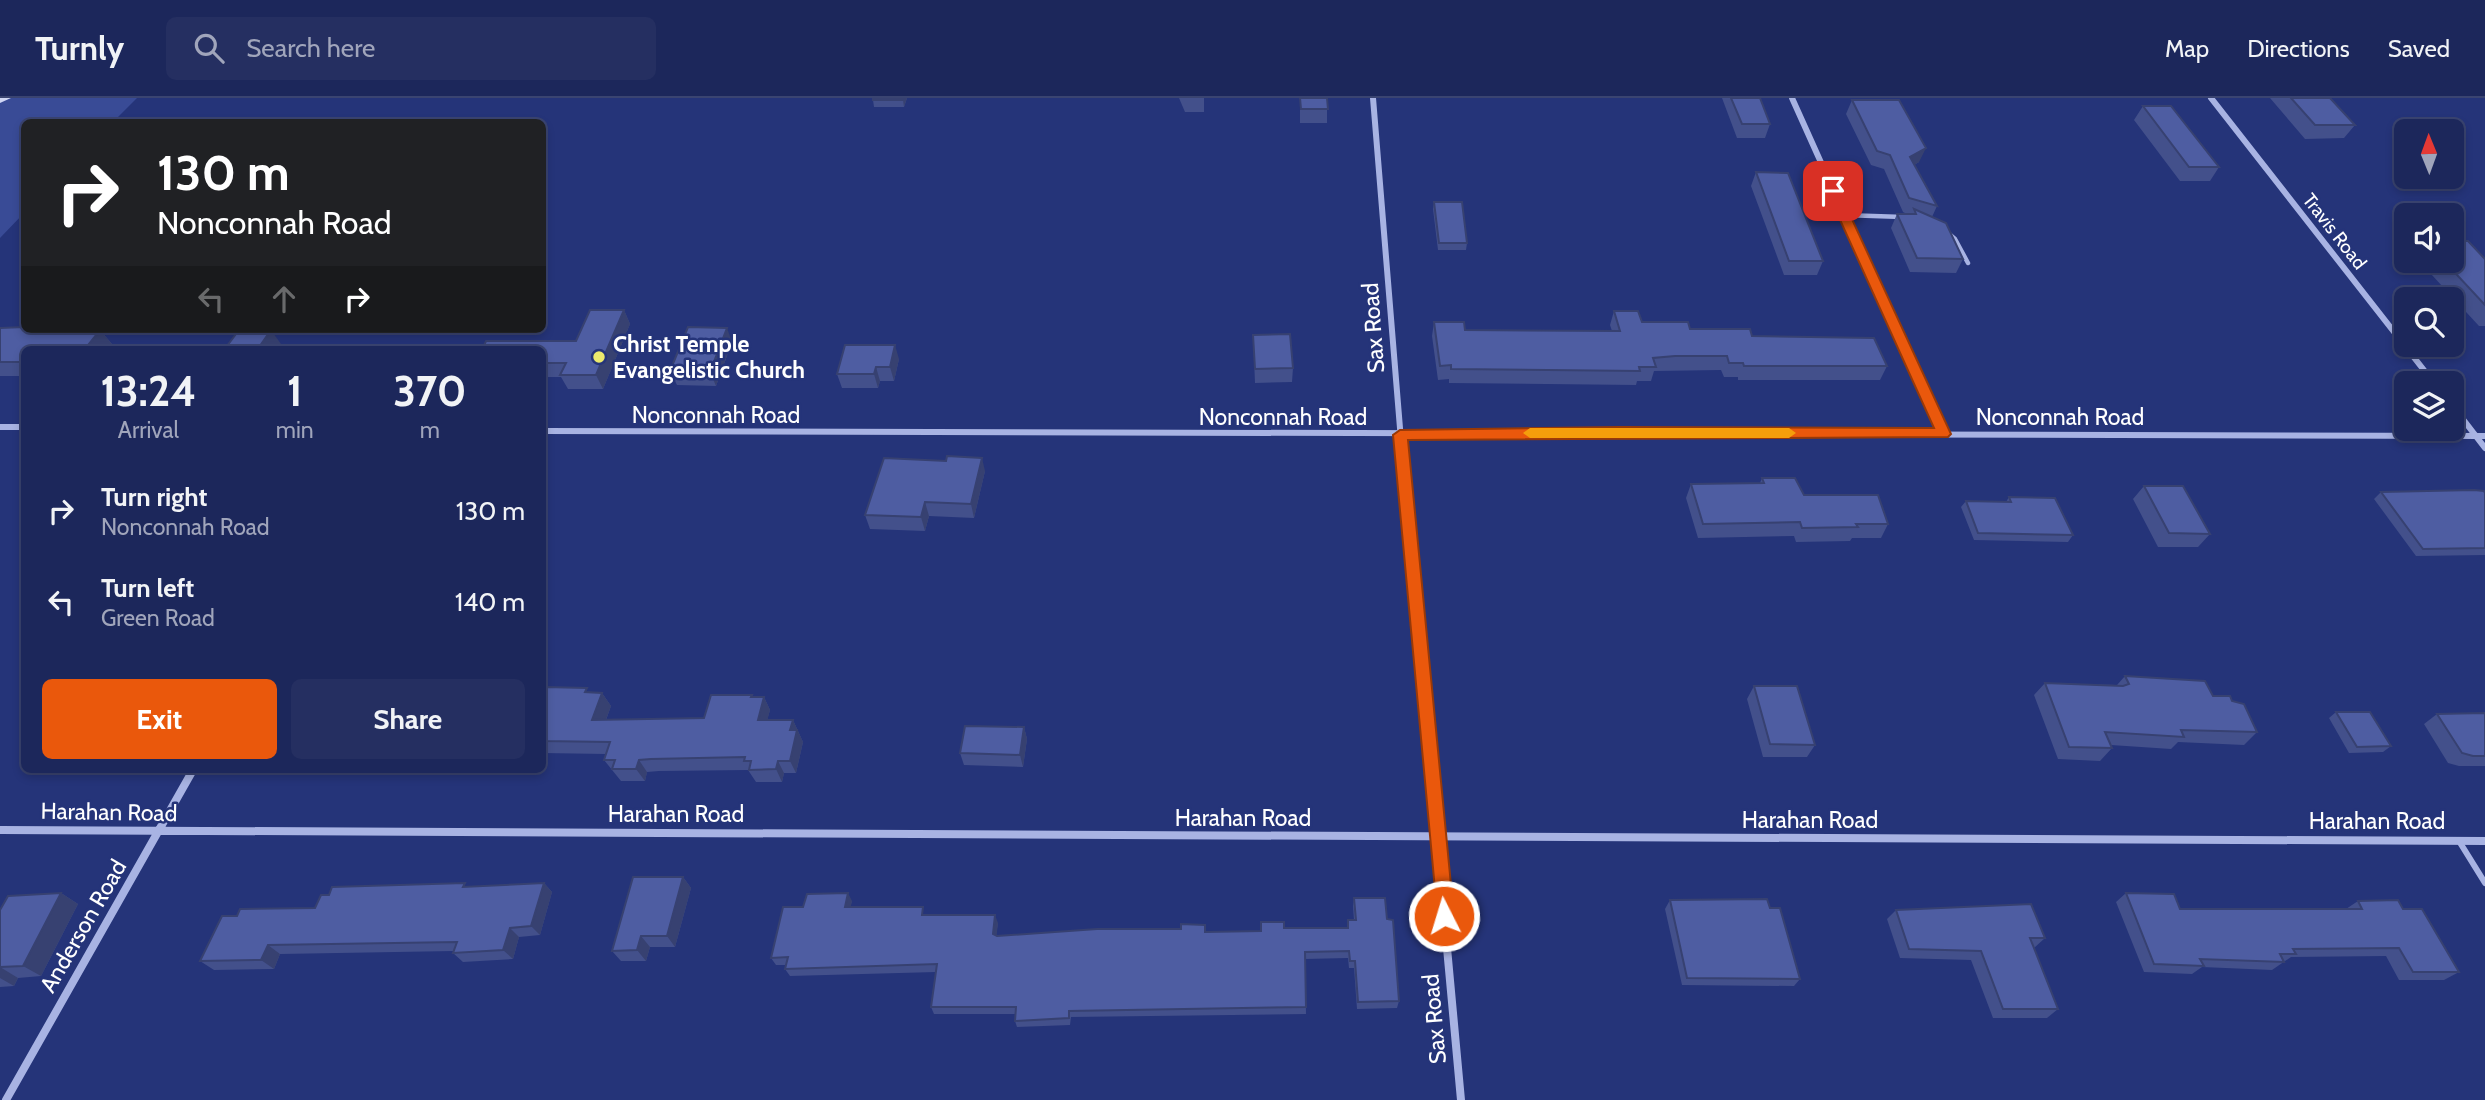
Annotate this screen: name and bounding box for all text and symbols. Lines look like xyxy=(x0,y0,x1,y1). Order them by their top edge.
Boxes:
search box xyxy=(166,17,656,80)
text: Turnly xyxy=(35,28,124,68)
icon: search xyxy=(190,29,228,67)
text: Search here xyxy=(246,32,375,64)
text: Map xyxy=(2165,34,2209,63)
text: Directions xyxy=(2247,34,2350,63)
text: Saved xyxy=(2388,34,2450,63)
north arrow xyxy=(2394,119,2464,189)
map controls xyxy=(2394,119,2464,441)
text: 130 m xyxy=(157,143,290,202)
icon: right xyxy=(42,147,133,238)
pin xyxy=(1803,161,1863,221)
icon: arrive xyxy=(1814,172,1852,210)
street label: Travis Road xyxy=(2298,189,2371,274)
text: Nonconnah Road xyxy=(157,203,392,242)
button: sound xyxy=(2394,203,2464,273)
icon: left xyxy=(192,280,230,318)
icon: ahead xyxy=(265,280,303,318)
icon: right xyxy=(338,280,376,318)
street label: Sax Road xyxy=(1356,282,1390,374)
button: search xyxy=(2394,287,2464,357)
place label: Christ Temple Evangelistic Church xyxy=(613,330,805,384)
marker: Christ Temple Evangelistic Church xyxy=(591,349,607,365)
text: 13:24 xyxy=(100,365,196,417)
text: 1 xyxy=(287,365,302,417)
text: 370 xyxy=(393,365,466,417)
button: layers xyxy=(2394,371,2464,441)
street label: Nonconnah Road xyxy=(632,401,800,429)
street label: Nonconnah Road xyxy=(1199,403,1367,431)
street label: Nonconnah Road xyxy=(1976,403,2144,431)
text: Arrival xyxy=(118,416,179,444)
text: min xyxy=(276,416,314,444)
text: m xyxy=(420,416,440,444)
text: Turn right xyxy=(101,481,207,513)
icon: right xyxy=(42,492,80,530)
text: 130 m xyxy=(456,495,525,527)
text: Nonconnah Road xyxy=(101,513,270,541)
text: Turn left xyxy=(101,572,194,604)
icon: left xyxy=(42,583,80,621)
text: 140 m xyxy=(455,586,525,618)
text: Green Road xyxy=(101,604,215,632)
button: Exit xyxy=(42,679,277,759)
button: Share xyxy=(291,679,525,759)
street label: Harahan Road xyxy=(40,797,178,827)
street label: Harahan Road xyxy=(608,800,744,828)
street label: Harahan Road xyxy=(1175,804,1311,832)
street label: Harahan Road xyxy=(1742,806,1878,834)
street label: Harahan Road xyxy=(2309,807,2445,835)
street label: Anderson Road xyxy=(34,855,132,997)
position arrow xyxy=(1407,879,1481,953)
street label: Sax Road xyxy=(1416,973,1452,1065)

